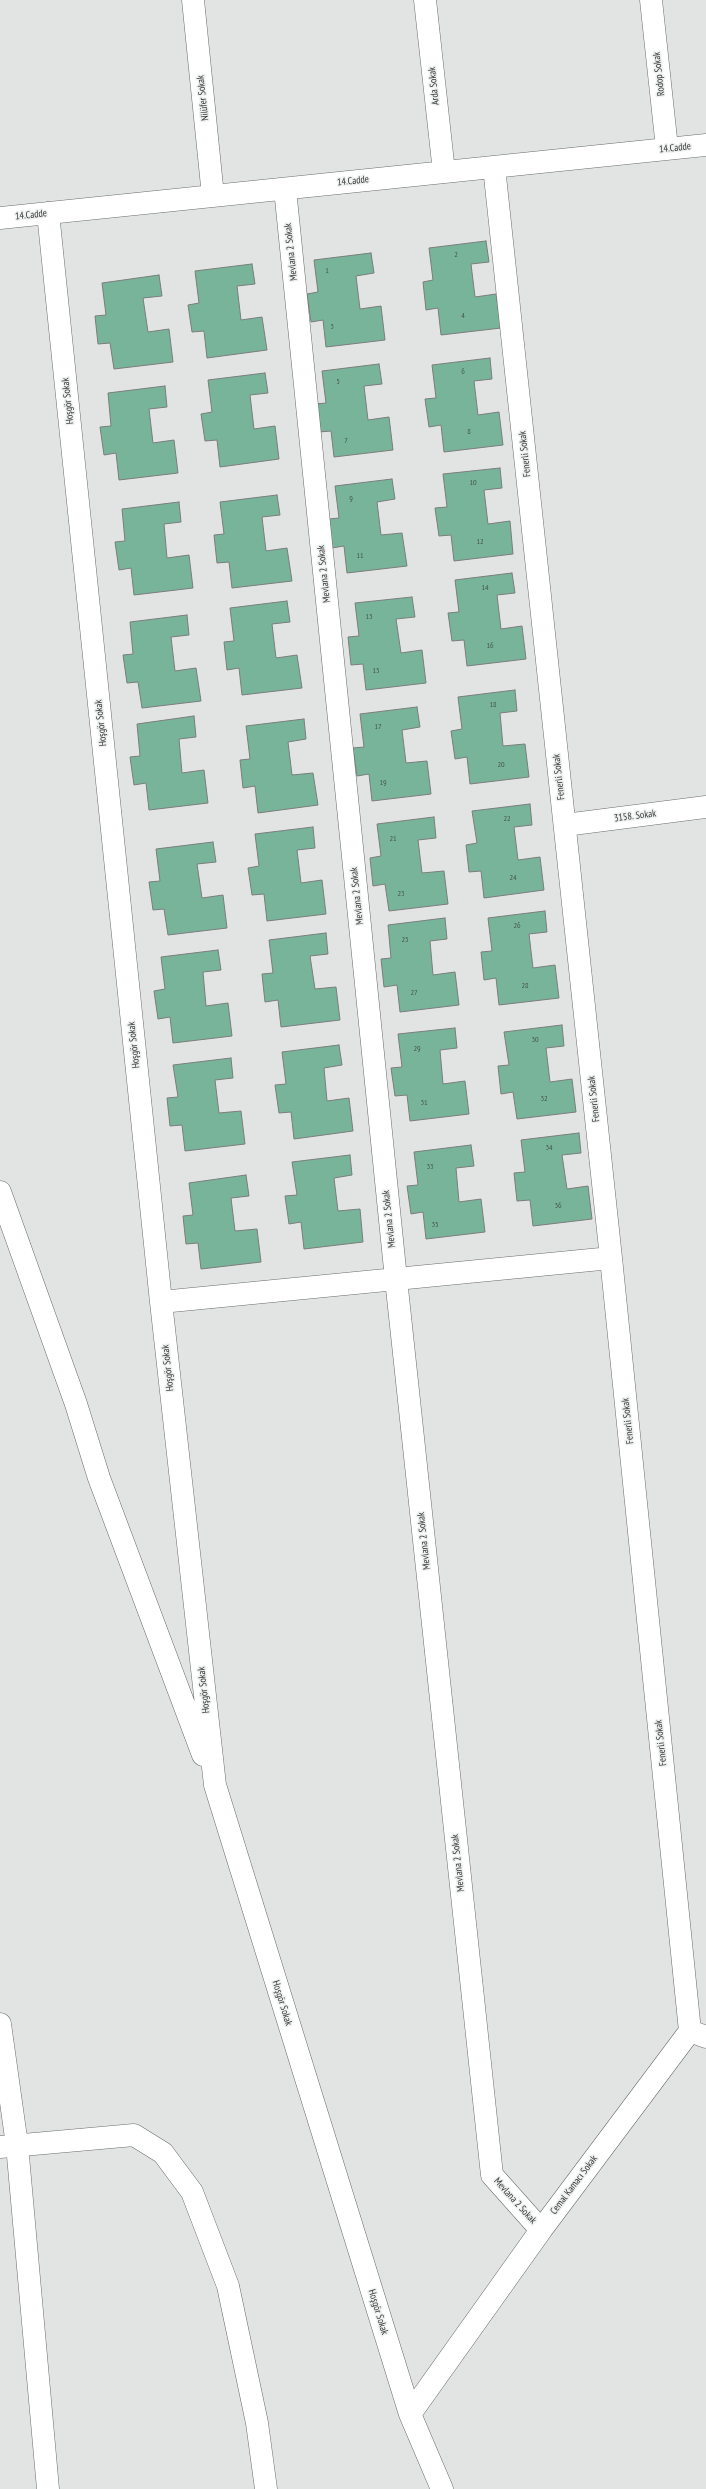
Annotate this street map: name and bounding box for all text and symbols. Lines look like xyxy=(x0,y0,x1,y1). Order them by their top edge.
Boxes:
street label: Rodop Sokak xyxy=(651,51,667,97)
street label: Arda Sokak xyxy=(426,66,442,106)
street label: Nilüfer Sokak xyxy=(195,74,211,122)
street label: 14.Cadde xyxy=(658,140,692,156)
street label: 14.Cadde xyxy=(336,173,370,189)
street label: 14.Cadde xyxy=(14,207,48,223)
street label: Mevlana 2 Sokak xyxy=(282,223,300,281)
house number: 2 xyxy=(454,250,458,260)
house number: 1 xyxy=(325,266,329,276)
house number: 4 xyxy=(461,311,465,321)
house number: 3 xyxy=(330,322,334,332)
house number: 6 xyxy=(461,367,465,377)
street label: Hoşgör Sokak xyxy=(60,377,76,425)
house number: 5 xyxy=(336,377,340,387)
house number: 8 xyxy=(467,427,471,437)
street label: Fenerli Sokak xyxy=(517,430,533,478)
house number: 7 xyxy=(344,436,348,446)
house number: 10 xyxy=(469,478,477,488)
house number: 9 xyxy=(349,494,353,504)
house number: 12 xyxy=(476,537,484,547)
street label: Mevlana 2 Sokak xyxy=(315,545,333,603)
house number: 11 xyxy=(356,551,364,561)
house number: 14 xyxy=(481,583,489,593)
house number: 13 xyxy=(365,612,373,622)
house number: 16 xyxy=(486,641,494,651)
house number: 15 xyxy=(372,666,380,676)
street label: Hoşgör Sokak xyxy=(93,699,109,747)
house number: 18 xyxy=(489,700,497,710)
house number: 17 xyxy=(374,722,382,732)
street label: Fenerli Sokak xyxy=(551,753,567,801)
house number: 20 xyxy=(497,760,505,770)
house number: 19 xyxy=(379,778,387,788)
street label: 3158. Sokak xyxy=(613,807,657,825)
house number: 22 xyxy=(503,814,511,824)
house number: 21 xyxy=(389,834,397,844)
street label: Mevlana 2 Sokak xyxy=(348,867,366,925)
house number: 24 xyxy=(509,873,517,883)
house number: 23 xyxy=(397,889,405,899)
house number: 26 xyxy=(513,921,521,931)
house number: 25 xyxy=(401,935,409,945)
house number: 28 xyxy=(521,981,529,991)
house number: 27 xyxy=(410,988,418,998)
street label: Hoşgör Sokak xyxy=(126,1021,142,1069)
house number: 30 xyxy=(531,1035,539,1045)
house number: 29 xyxy=(413,1044,421,1054)
street label: Fenerli Sokak xyxy=(586,1075,602,1123)
house number: 32 xyxy=(540,1094,548,1104)
house number: 31 xyxy=(420,1098,428,1108)
house number: 34 xyxy=(545,1143,553,1153)
house number: 33 xyxy=(426,1162,434,1172)
street label: Mevlana 2 Sokak xyxy=(380,1190,398,1248)
house number: 36 xyxy=(554,1201,562,1211)
house number: 35 xyxy=(431,1220,439,1230)
street label: Hoşgör Sokak xyxy=(160,1344,176,1392)
street label: Fenerli Sokak xyxy=(620,1397,636,1445)
street label: Mevlana 2 Sokak xyxy=(415,1512,433,1570)
street label: Hoşgör Sokak xyxy=(196,1666,212,1714)
street label: Fenerli Sokak xyxy=(653,1719,669,1767)
street label: Mevlana 2 Sokak xyxy=(449,1834,467,1892)
street label: Hoşgör Sokak xyxy=(269,1979,295,2027)
street label: Cemal Kamacı Sokak xyxy=(548,2153,600,2217)
street label: Mevlana 2 Sokak xyxy=(491,2175,539,2227)
street label: Hoşgör Sokak xyxy=(365,2288,391,2336)

